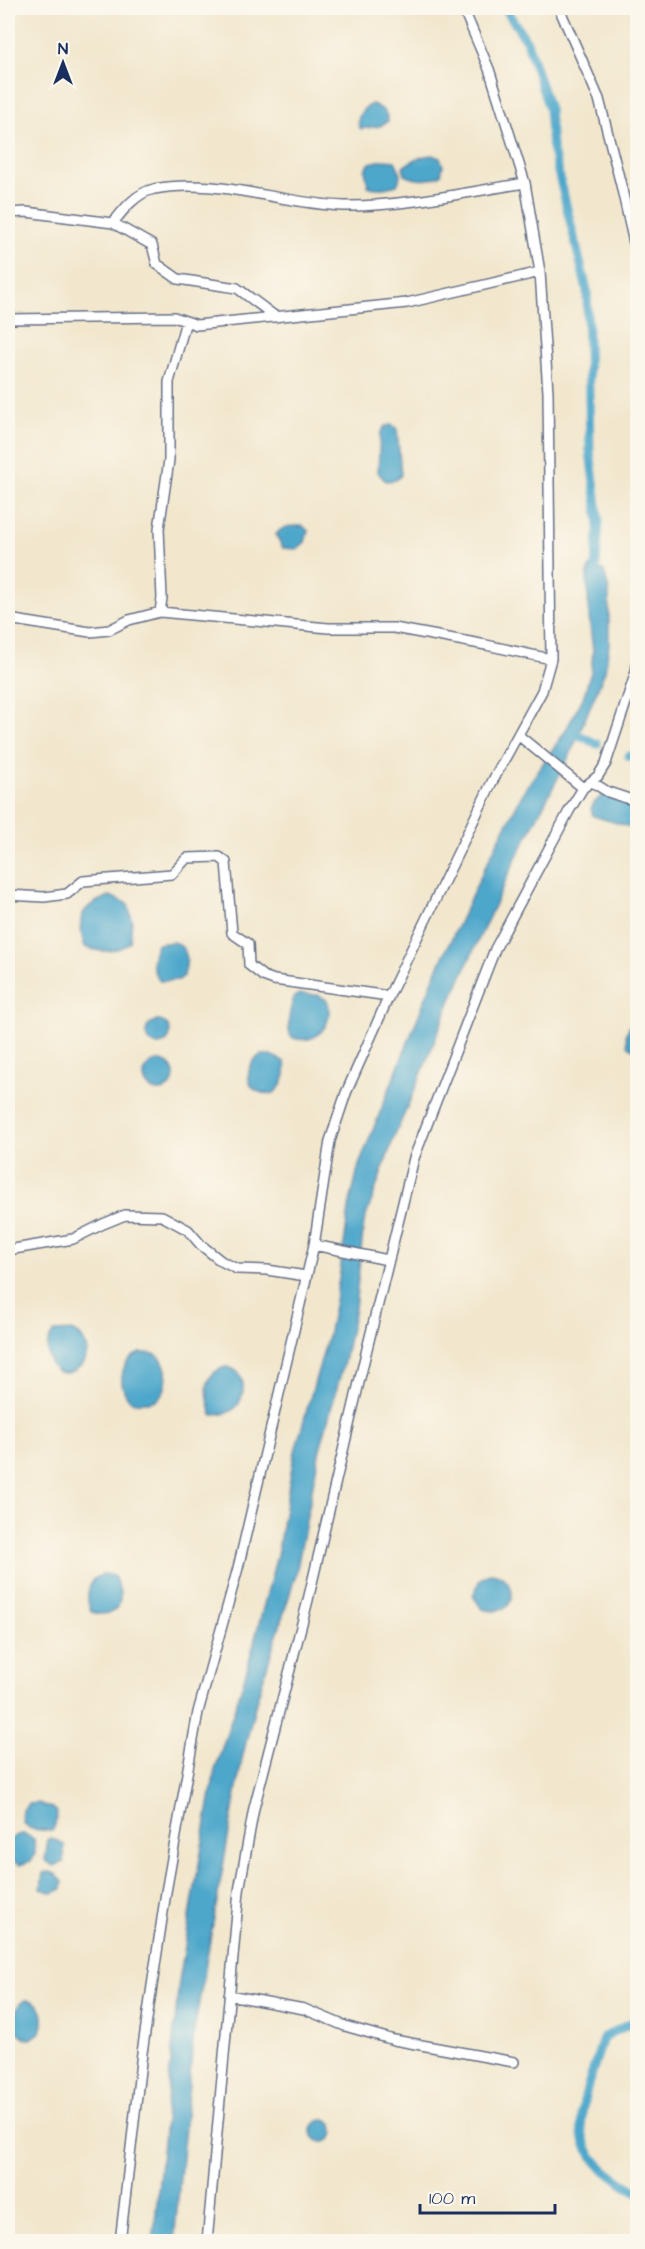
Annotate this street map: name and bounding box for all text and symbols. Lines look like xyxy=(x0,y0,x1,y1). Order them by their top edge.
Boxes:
north arrow xyxy=(33,33,93,93)
text: N xyxy=(58,38,68,60)
scale bar xyxy=(420,2177,555,2215)
text: 100 m xyxy=(429,2186,475,2211)

